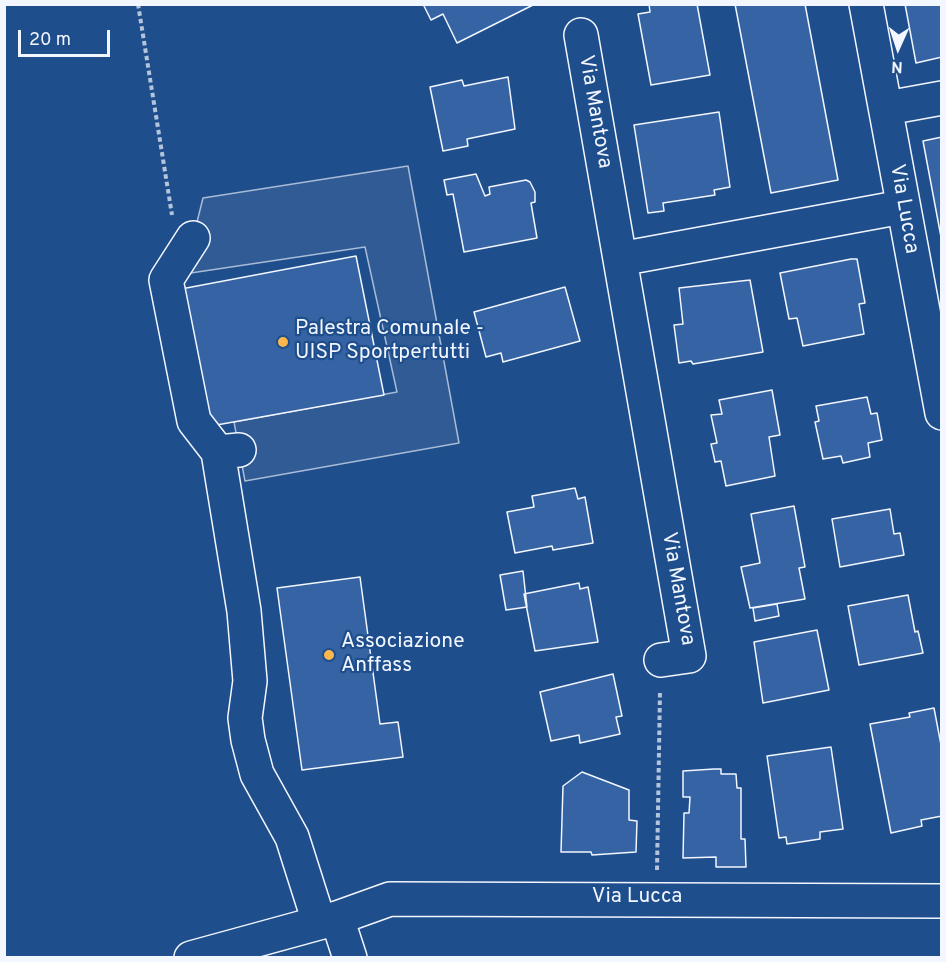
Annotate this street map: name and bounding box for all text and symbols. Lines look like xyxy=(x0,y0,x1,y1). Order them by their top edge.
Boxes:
scale bar xyxy=(21,18,112,56)
north arrow xyxy=(868,18,928,78)
text: 20 m xyxy=(29,29,71,52)
street label: Via Mantova xyxy=(572,53,616,171)
text: N xyxy=(891,56,903,76)
street label: Via Lucca xyxy=(883,162,923,256)
place label: Palestra Comunale - UISP Sportpertutti xyxy=(295,317,484,367)
marker: Palestra Comunale - UISP Sportpertutti xyxy=(276,335,290,349)
street label: Via Mantova xyxy=(655,530,699,648)
place label: Associazione Anffass xyxy=(341,630,465,680)
marker: Associazione Anffass xyxy=(322,648,336,662)
street label: Via Lucca xyxy=(592,885,682,911)

